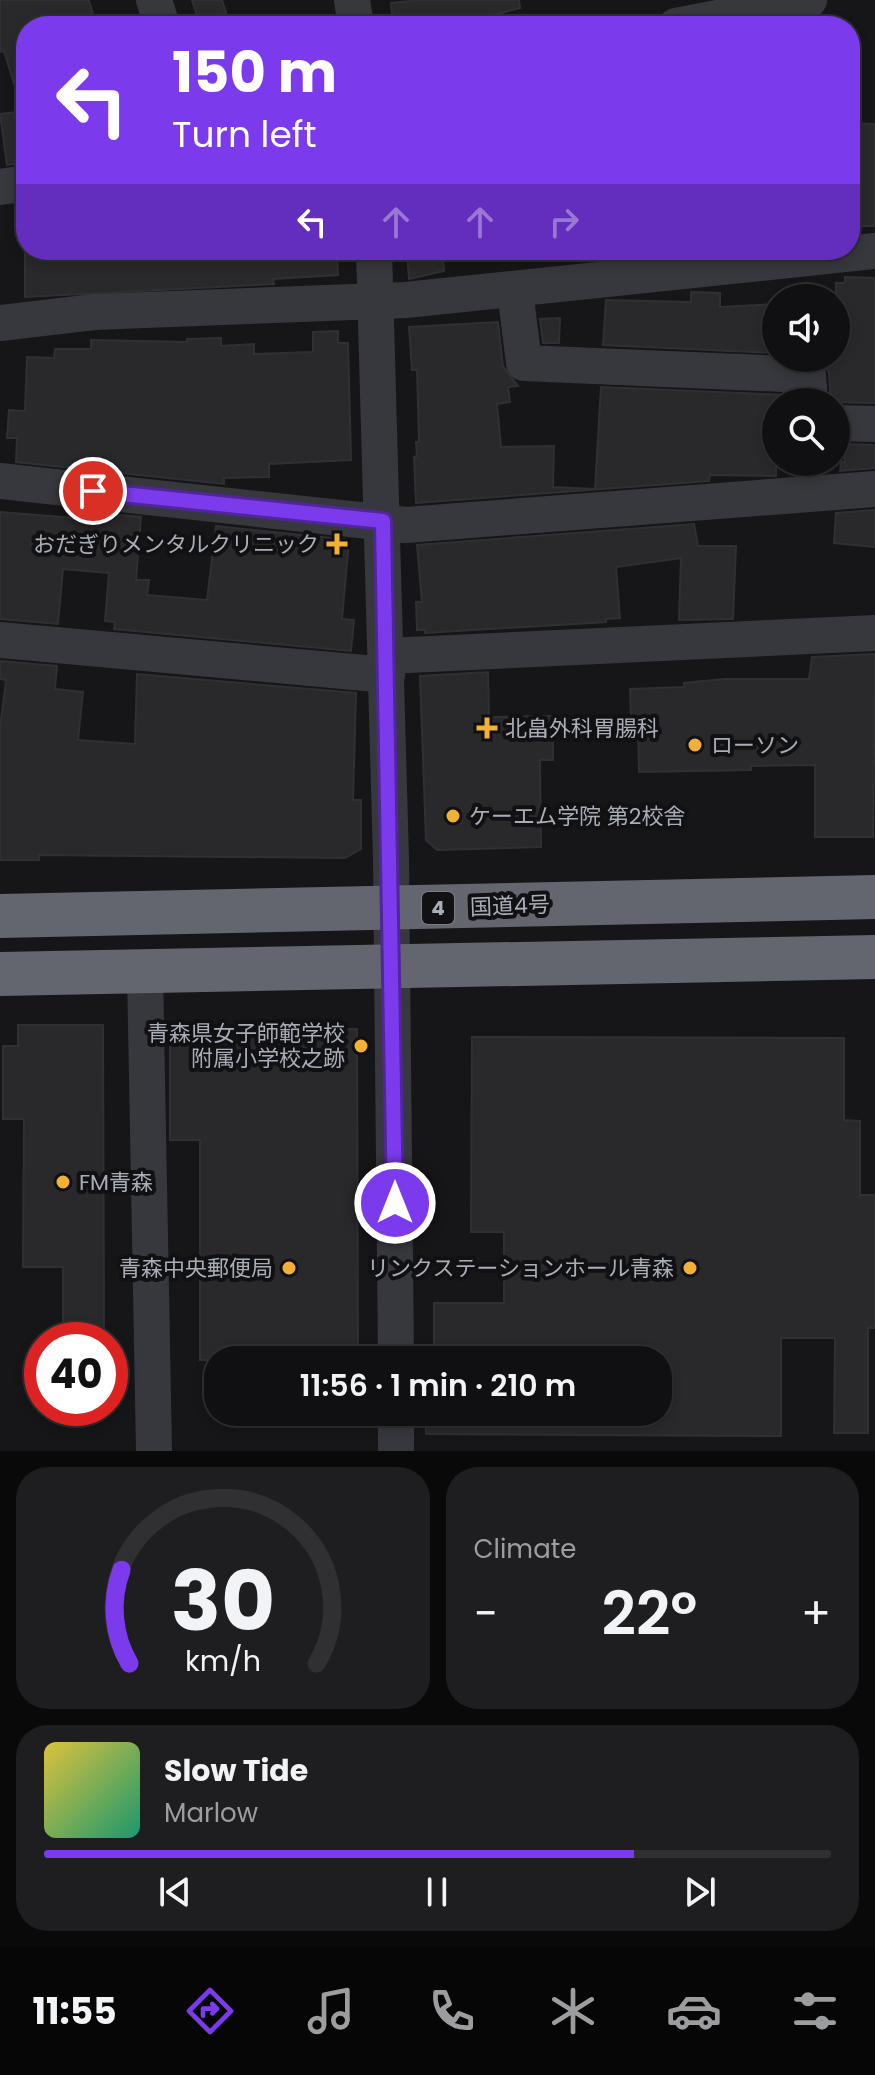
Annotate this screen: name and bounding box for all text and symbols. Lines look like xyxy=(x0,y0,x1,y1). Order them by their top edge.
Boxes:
text: 150 m xyxy=(172,33,337,112)
icon: left xyxy=(40,48,144,152)
text: Turn left xyxy=(172,109,317,160)
icon: left xyxy=(290,200,334,244)
icon: ahead xyxy=(374,200,418,244)
icon: ahead xyxy=(458,200,502,244)
icon: right xyxy=(542,200,586,244)
map controls xyxy=(762,284,850,476)
button: sound xyxy=(762,284,850,372)
button: search xyxy=(762,388,850,476)
pin xyxy=(59,457,127,525)
icon: arrive xyxy=(71,469,115,513)
place label: おだぎりメンタルクリニック xyxy=(33,529,319,560)
marker: おだぎりメンタルクリニック xyxy=(326,533,348,555)
place label: 北畠外科胃腸科 xyxy=(505,713,659,744)
marker: 北畠外科胃腸科 xyxy=(476,717,498,739)
place label: ローソン xyxy=(711,730,799,761)
marker: ローソン xyxy=(686,736,704,754)
place label: ケーエム学院 第2校舎 xyxy=(469,801,686,832)
marker: ケーエム学院 第2校舎 xyxy=(444,807,462,825)
street label: 国道4号 xyxy=(470,889,550,923)
road number: 4 xyxy=(422,892,454,924)
place label: 青森県女子師範学校 附属小学校之跡 xyxy=(147,1018,345,1074)
marker: 青森県女子師範学校 附属小学校之跡 xyxy=(352,1037,370,1055)
position arrow xyxy=(353,1161,437,1245)
place label: FM青森 xyxy=(79,1167,153,1198)
marker: FM青森 xyxy=(54,1173,72,1191)
place label: 青森中央郵便局 xyxy=(119,1253,273,1284)
place label: リンクステーションホール青森 xyxy=(367,1253,674,1284)
marker: 青森中央郵便局 xyxy=(280,1259,298,1277)
marker: リンクステーションホール青森 xyxy=(681,1259,699,1277)
speed limit sign: 40 xyxy=(24,1322,128,1426)
text: 11:56 · 1 min · 210 m xyxy=(300,1364,576,1407)
text: Climate xyxy=(474,1531,576,1567)
text: 30 xyxy=(170,1543,275,1659)
text: 22° xyxy=(602,1572,697,1656)
text: − xyxy=(474,1583,498,1644)
text: + xyxy=(801,1583,831,1644)
text: km/h xyxy=(185,1641,261,1681)
text: Slow Tide xyxy=(164,1749,308,1792)
text: Marlow xyxy=(164,1795,258,1831)
icon: previous xyxy=(153,1870,197,1914)
icon: pause xyxy=(415,1870,459,1914)
icon: next xyxy=(678,1870,722,1914)
icon: directions xyxy=(182,1983,238,2039)
icon: music xyxy=(303,1983,359,2039)
icon: phone xyxy=(424,1983,480,2039)
icon: climate xyxy=(545,1983,601,2039)
icon: car xyxy=(666,1983,722,2039)
icon: filters xyxy=(787,1983,843,2039)
text: 11:55 xyxy=(32,1986,117,2037)

